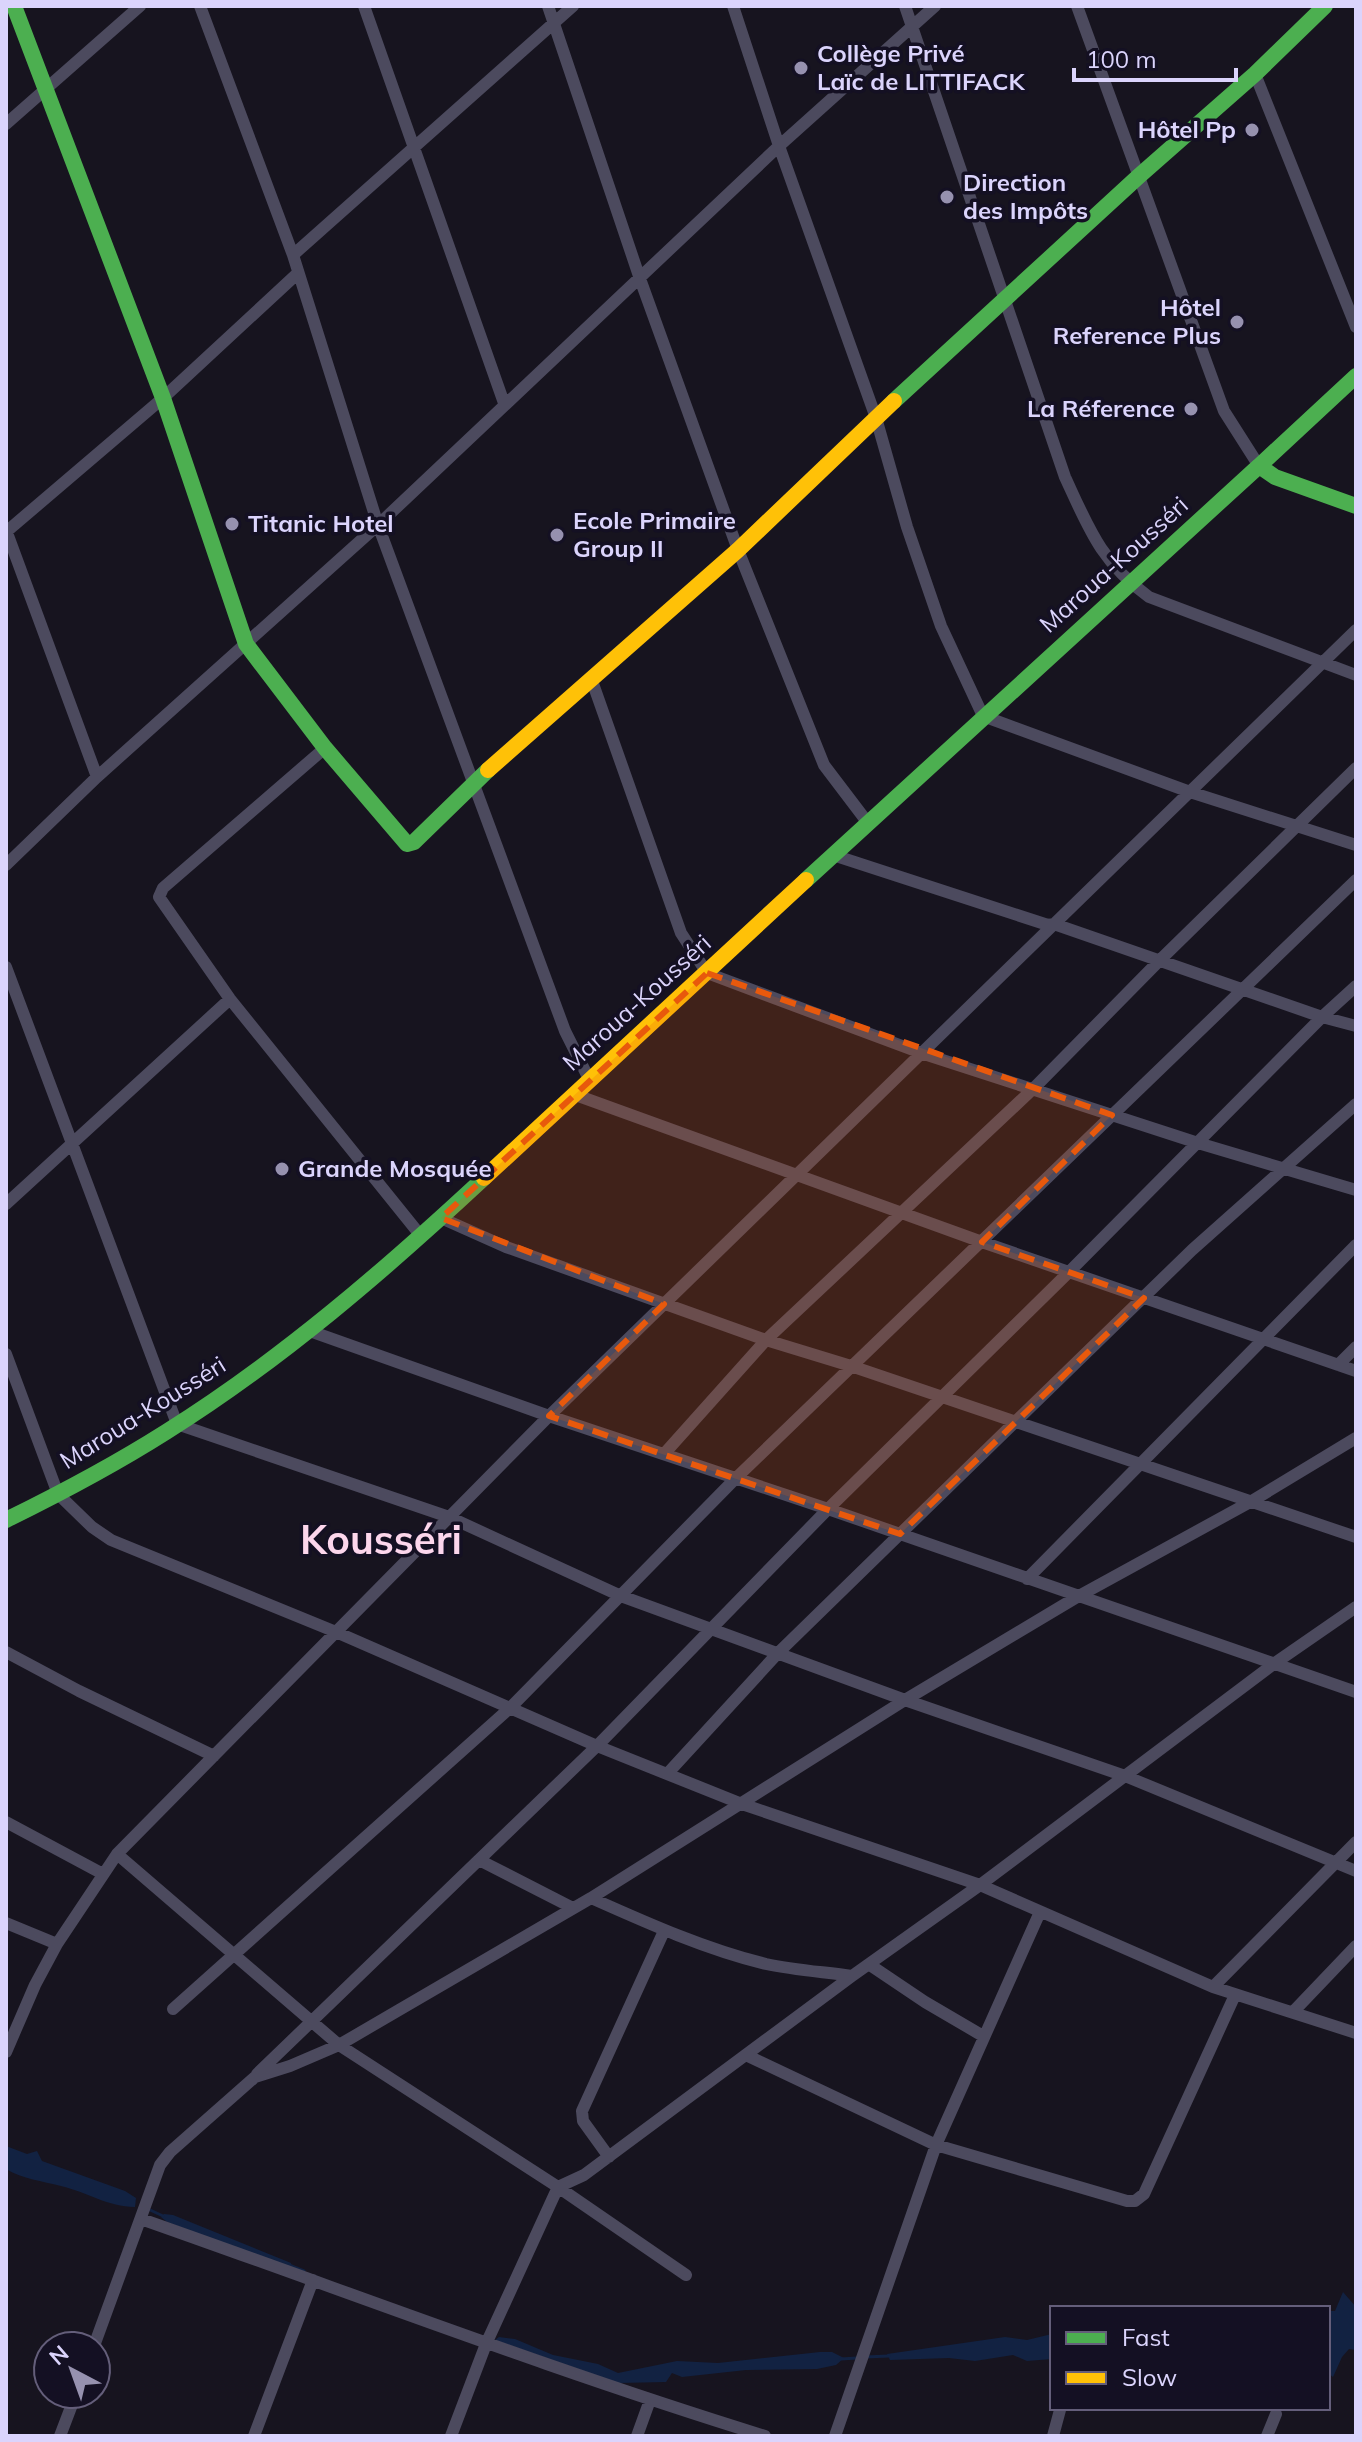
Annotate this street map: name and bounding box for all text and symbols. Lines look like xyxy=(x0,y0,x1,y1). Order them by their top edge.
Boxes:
scale bar xyxy=(1074,32,1236,82)
place label: Collège Privé Laïc de LITTIFACK xyxy=(817,38,1025,96)
text: 100 m xyxy=(1086,44,1157,74)
marker: Collège Privé Laïc de LITTIFACK xyxy=(792,59,810,77)
place label: Hôtel Pp xyxy=(1138,114,1236,144)
marker: Hôtel Pp xyxy=(1243,121,1261,139)
place label: Direction des Impôts xyxy=(963,167,1088,225)
marker: Direction des Impôts xyxy=(938,188,956,206)
place label: Hôtel Reference Plus xyxy=(1053,292,1221,350)
marker: Hôtel Reference Plus xyxy=(1228,313,1246,331)
place label: La Réference xyxy=(1027,393,1175,423)
marker: La Réference xyxy=(1182,400,1200,418)
street label: Maroua-Kousséri xyxy=(1033,490,1194,639)
place label: Ecole Primaire Group II xyxy=(573,505,736,563)
place label: Titanic Hotel xyxy=(248,508,394,538)
marker: Titanic Hotel xyxy=(223,515,241,533)
marker: Ecole Primaire Group II xyxy=(548,526,566,544)
street label: Maroua-Kousséri xyxy=(556,928,717,1077)
place label: Grande Mosquée xyxy=(298,1153,492,1183)
marker: Grande Mosquée xyxy=(273,1160,291,1178)
street label: Maroua-Kousséri xyxy=(54,1349,231,1475)
district label: Kousséri xyxy=(300,1514,462,1564)
legend xyxy=(1050,2306,1330,2410)
text: Fast xyxy=(1122,2322,1170,2352)
north arrow xyxy=(32,2330,112,2410)
text: N xyxy=(43,2339,74,2371)
text: Slow xyxy=(1122,2362,1177,2392)

